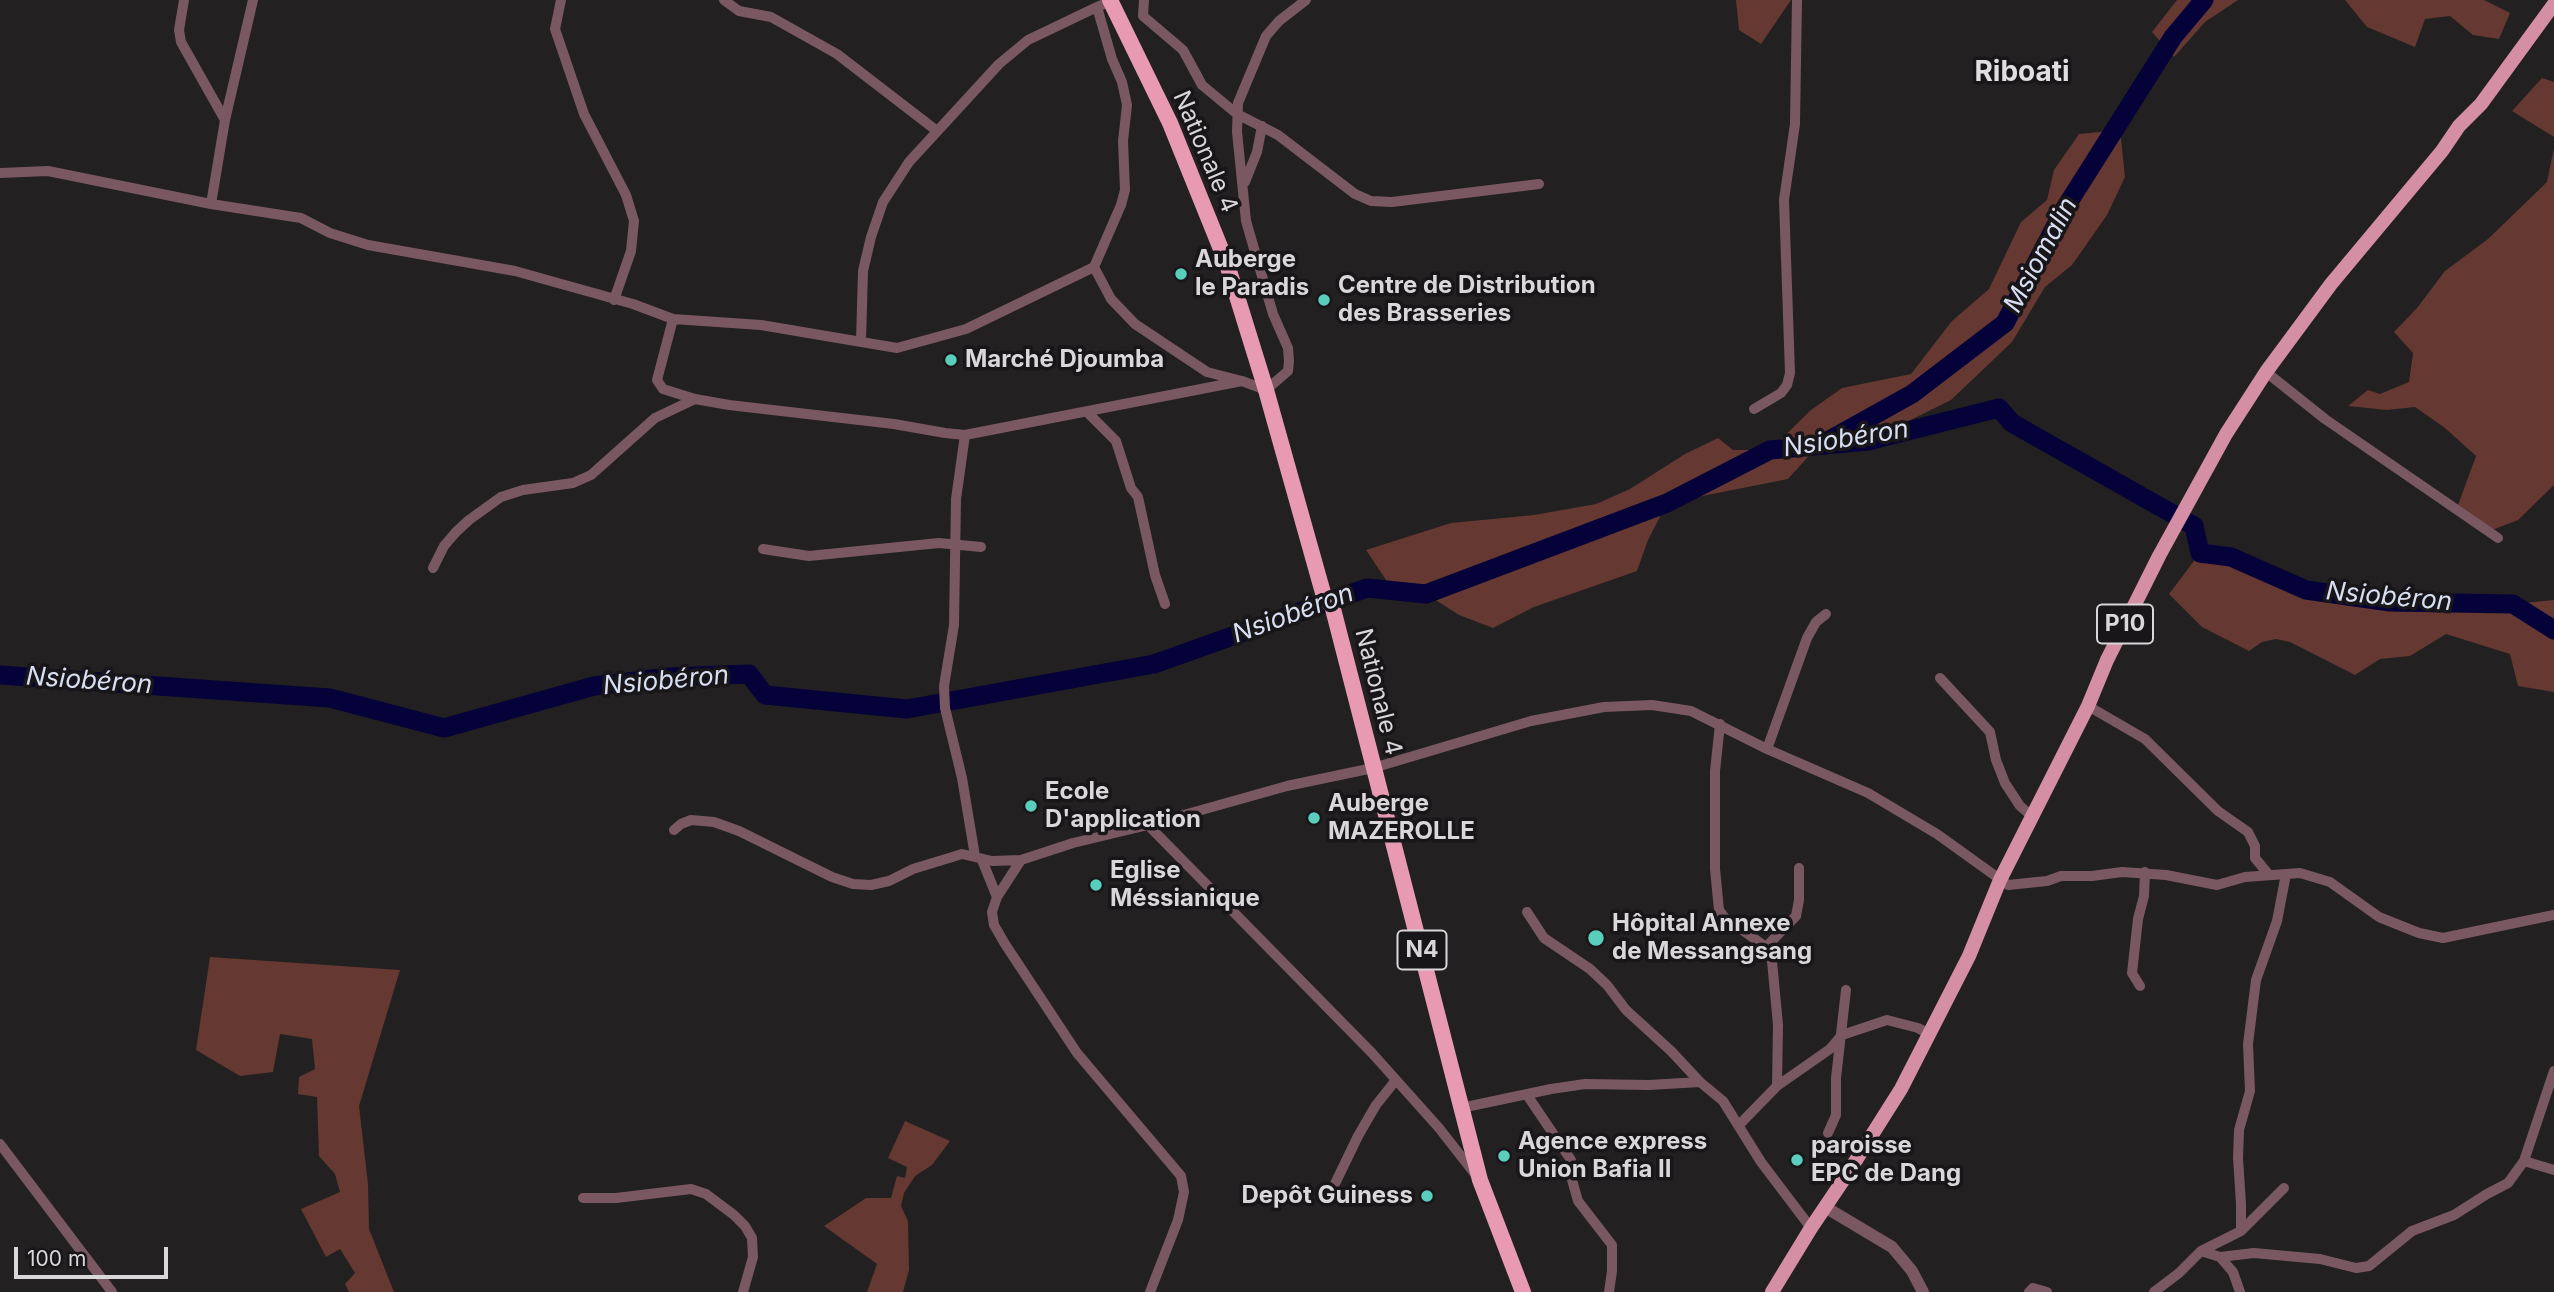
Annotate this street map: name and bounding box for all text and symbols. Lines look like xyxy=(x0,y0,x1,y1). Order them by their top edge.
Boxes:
district label: Riboati xyxy=(1974,56,2070,90)
street label: Nationale 4 xyxy=(1166,87,1244,217)
water label: Msiomalin xyxy=(1998,192,2084,318)
place label: Auberge le Paradis xyxy=(1195,246,1309,302)
marker: Auberge le Paradis xyxy=(1173,266,1189,282)
place label: Centre de Distribution des Brasseries xyxy=(1338,272,1596,328)
marker: Centre de Distribution des Brasseries xyxy=(1316,292,1332,308)
place label: Marché Djoumba xyxy=(965,346,1164,374)
marker: Marché Djoumba xyxy=(943,352,959,368)
water label: Nsiobéron xyxy=(1781,414,1911,464)
water label: Nsiobéron xyxy=(2325,576,2453,618)
water label: Nsiobéron xyxy=(1228,578,1358,650)
road number: P10 xyxy=(2097,604,2153,644)
street label: Nationale 4 xyxy=(1348,626,1408,758)
water label: Nsiobéron xyxy=(602,660,730,702)
water label: Nsiobéron xyxy=(25,661,153,701)
place label: Ecole D'application xyxy=(1045,778,1201,834)
place label: Auberge MAZEROLLE xyxy=(1328,790,1475,846)
marker: Ecole D'application xyxy=(1023,798,1039,814)
marker: Auberge MAZEROLLE xyxy=(1306,810,1322,826)
place label: Eglise Méssianique xyxy=(1110,857,1260,913)
marker: Eglise Méssianique xyxy=(1088,877,1104,893)
place label: Hôpital Annexe de Messangsang xyxy=(1612,910,1812,966)
marker: Hôpital Annexe de Messangsang xyxy=(1586,928,1606,948)
road number: N4 xyxy=(1398,931,1446,970)
place label: Agence express Union Bafia II xyxy=(1518,1128,1707,1184)
place label: paroisse EPC de Dang xyxy=(1811,1132,1961,1188)
marker: Agence express Union Bafia II xyxy=(1496,1148,1512,1164)
marker: paroisse EPC de Dang xyxy=(1789,1152,1805,1168)
place label: Depôt Guiness xyxy=(1241,1182,1413,1210)
marker: Depôt Guiness xyxy=(1419,1188,1435,1204)
scale bar xyxy=(18,1232,172,1276)
text: 100 m xyxy=(27,1246,86,1271)

